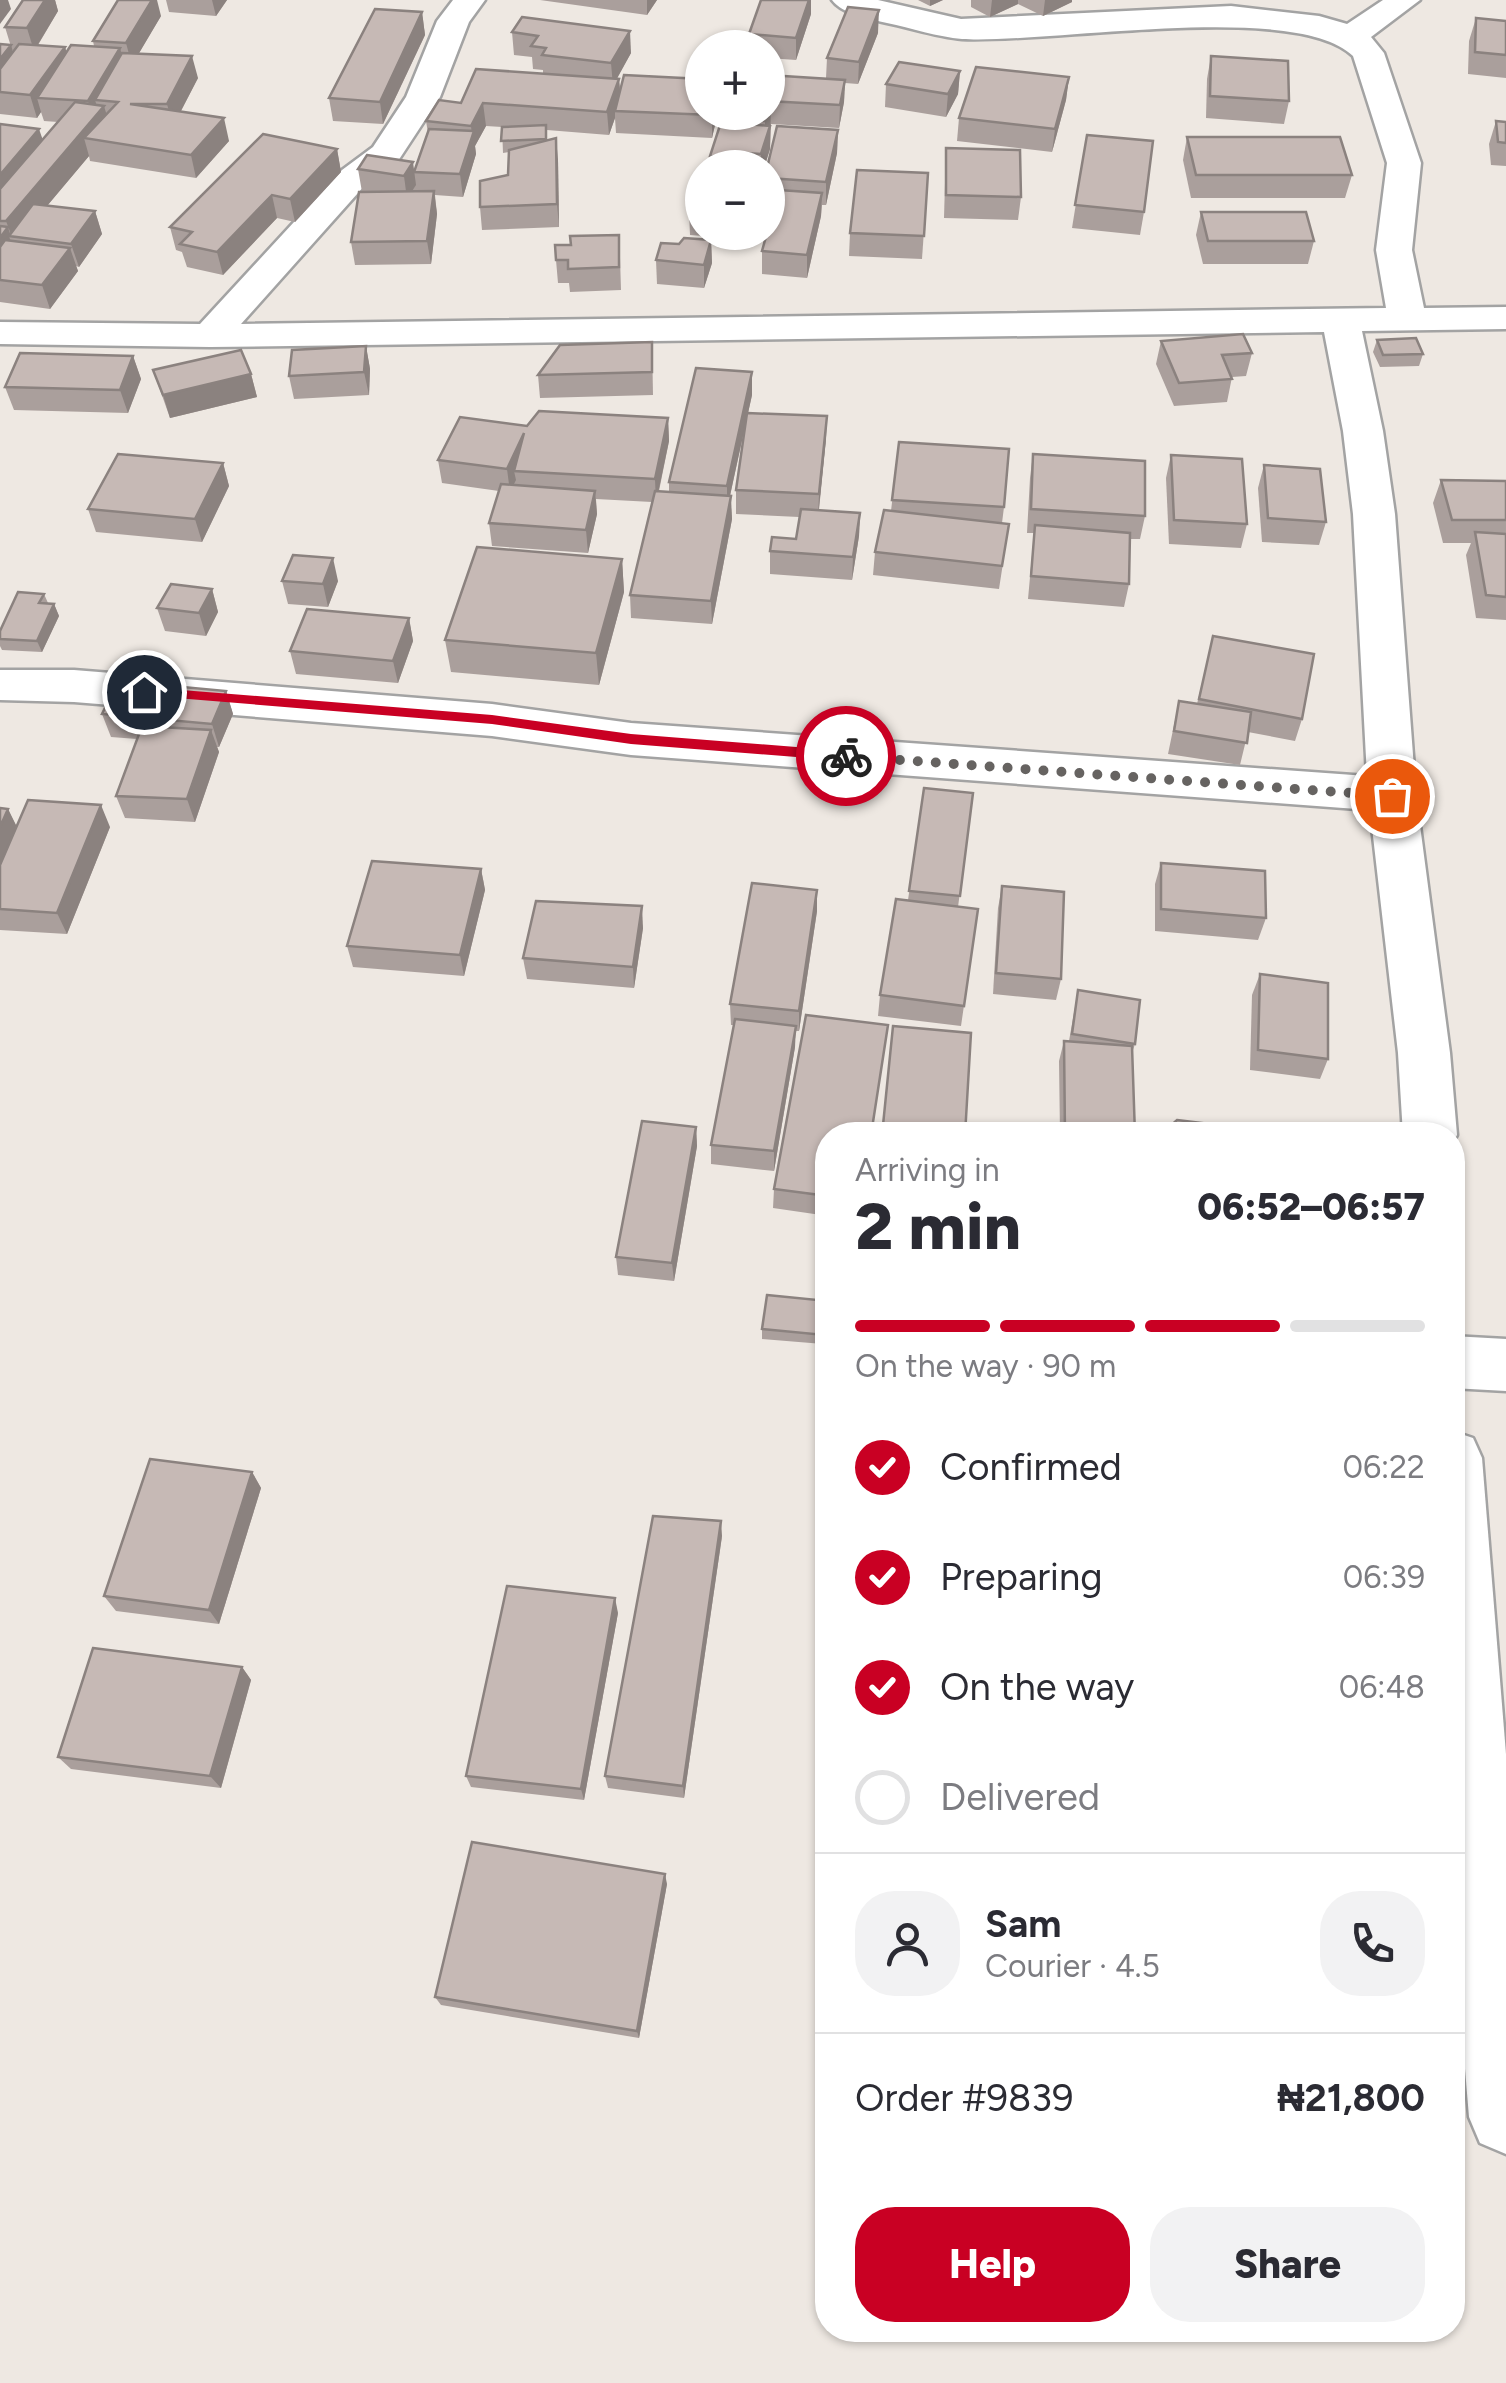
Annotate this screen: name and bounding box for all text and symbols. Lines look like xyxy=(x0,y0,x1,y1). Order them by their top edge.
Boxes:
map controls xyxy=(685,30,785,250)
button: + xyxy=(685,30,785,130)
button: − xyxy=(685,150,785,250)
pin xyxy=(102,650,187,735)
icon: home xyxy=(117,665,172,720)
courier xyxy=(796,706,896,806)
icon: bike xyxy=(819,729,874,784)
pin xyxy=(1350,754,1435,839)
icon: bag xyxy=(1365,769,1420,824)
text: Arriving in xyxy=(855,1151,1000,1189)
text: 06:52–06:57 xyxy=(1197,1184,1425,1230)
text: 2 min xyxy=(855,1187,1021,1265)
text: On the way · 90 m xyxy=(855,1347,1116,1385)
icon: check xyxy=(855,1440,910,1495)
text: Confirmed xyxy=(940,1444,1122,1490)
text: 06:22 xyxy=(1343,1448,1425,1486)
icon: check xyxy=(855,1550,910,1605)
text: Preparing xyxy=(940,1554,1102,1600)
text: 06:39 xyxy=(1343,1558,1425,1596)
icon: check xyxy=(855,1660,910,1715)
text: On the way xyxy=(940,1664,1134,1710)
text: 06:48 xyxy=(1339,1668,1425,1706)
text: Delivered xyxy=(940,1774,1100,1820)
button: person xyxy=(855,1891,960,1996)
button: phone xyxy=(1320,1891,1425,1996)
text: Sam xyxy=(985,1901,1061,1947)
text: Courier · 4.5 xyxy=(985,1947,1160,1985)
text: Order #9839 xyxy=(855,2075,1074,2121)
text: ₦21,800 xyxy=(1277,2075,1425,2121)
button: Help xyxy=(855,2207,1130,2322)
button: Share xyxy=(1150,2207,1425,2322)

